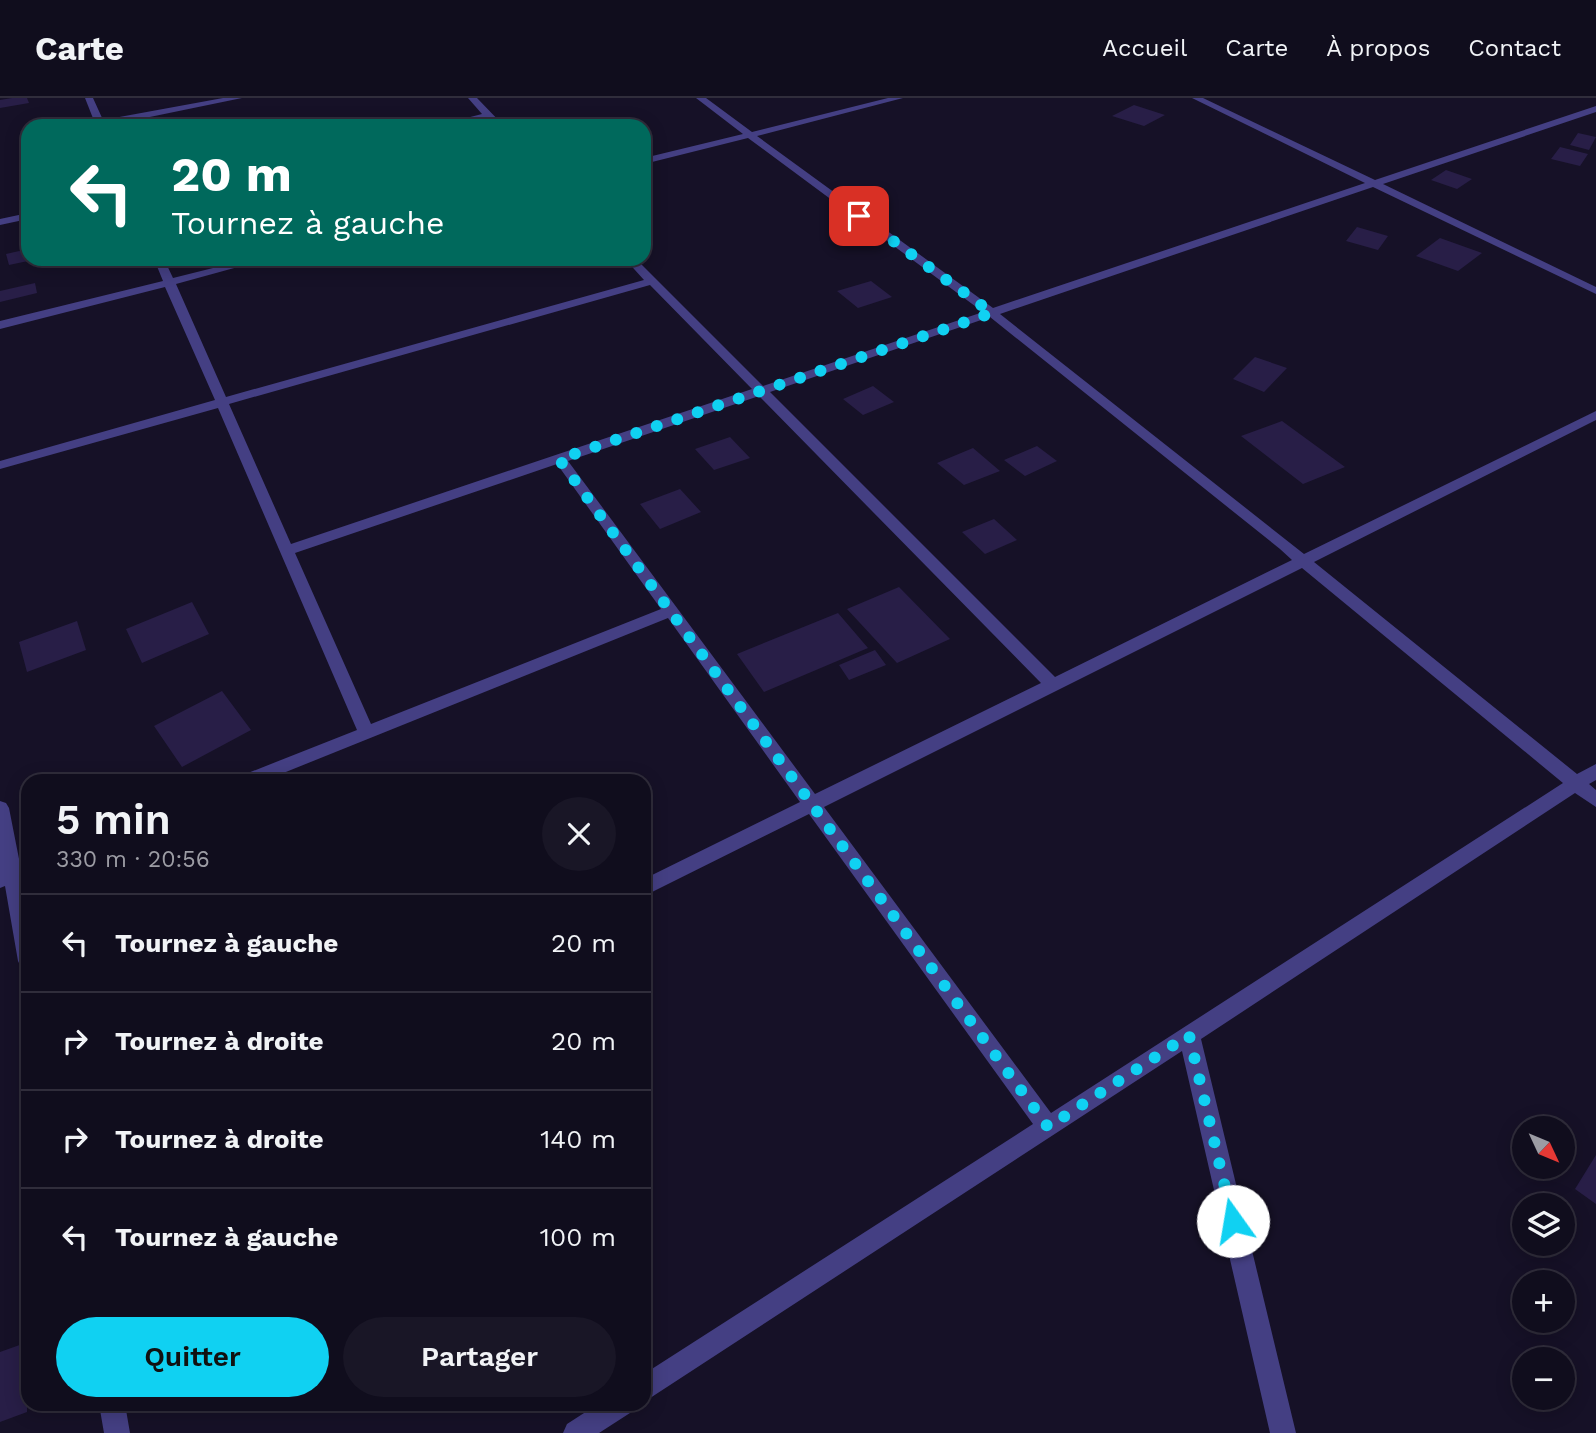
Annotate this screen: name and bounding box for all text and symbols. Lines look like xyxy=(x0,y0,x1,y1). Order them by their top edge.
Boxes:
text: Carte xyxy=(35,29,124,68)
text: Accueil xyxy=(1102,34,1187,62)
text: Carte xyxy=(1225,34,1288,62)
text: À propos xyxy=(1326,34,1430,62)
text: Contact xyxy=(1468,34,1561,62)
text: 20 m xyxy=(171,145,292,203)
icon: left xyxy=(56,147,147,238)
pin xyxy=(829,186,889,246)
icon: arrive xyxy=(840,197,878,235)
text: Tournez à gauche xyxy=(171,204,444,242)
text: 5 min xyxy=(56,795,171,844)
button: close xyxy=(542,797,616,871)
text: 330 m · 20:56 xyxy=(56,846,210,873)
icon: left xyxy=(56,924,94,962)
text: Tournez à gauche xyxy=(115,928,338,958)
text: 20 m xyxy=(551,928,616,958)
icon: right xyxy=(56,1022,94,1060)
text: Tournez à droite xyxy=(115,1026,324,1056)
text: 20 m xyxy=(551,1026,616,1056)
north arrow xyxy=(1512,1116,1575,1180)
map controls xyxy=(1512,1116,1575,1410)
icon: right xyxy=(56,1120,94,1158)
text: Tournez à droite xyxy=(115,1124,324,1154)
text: 140 m xyxy=(540,1124,616,1154)
position arrow xyxy=(1196,1184,1270,1258)
button: layers xyxy=(1512,1193,1575,1256)
icon: left xyxy=(56,1218,94,1256)
text: Tournez à gauche xyxy=(115,1222,338,1252)
text: 100 m xyxy=(540,1222,616,1252)
button: + xyxy=(1512,1270,1575,1333)
button: Quitter xyxy=(56,1317,329,1397)
button: Partager xyxy=(343,1317,616,1397)
button: − xyxy=(1512,1347,1575,1410)

